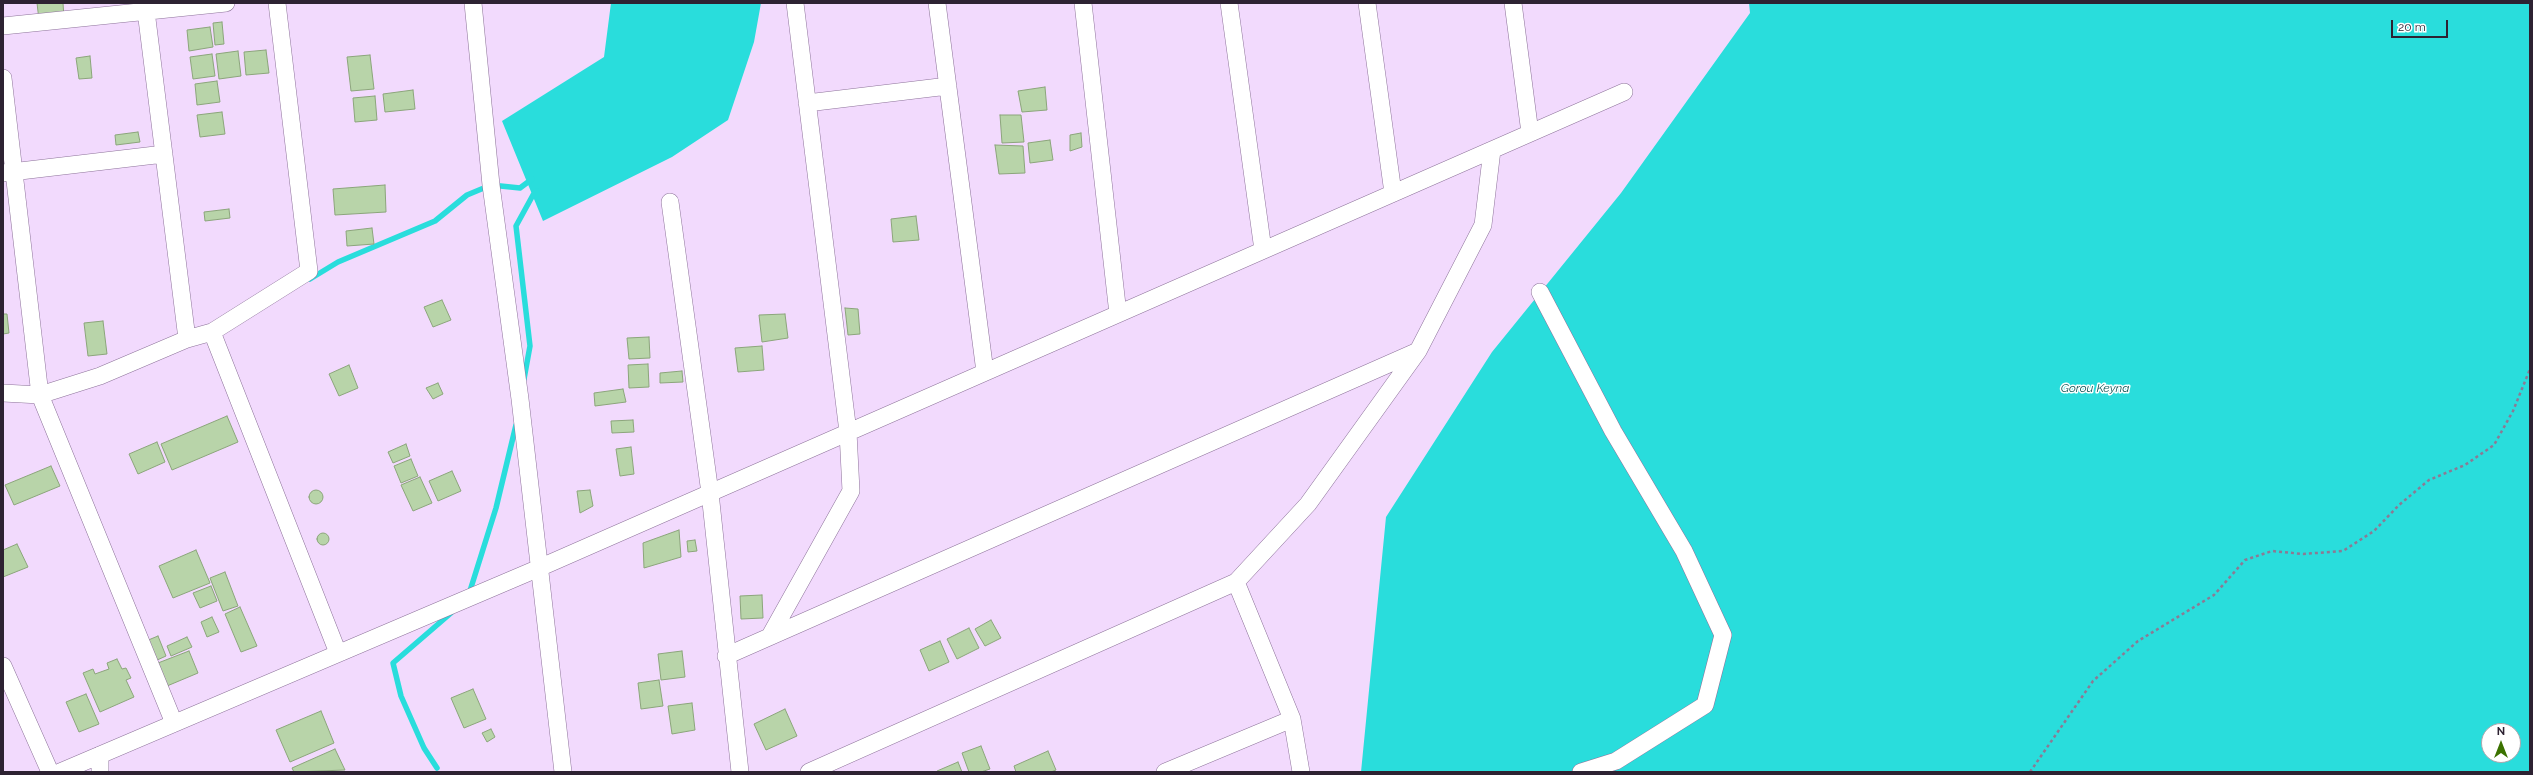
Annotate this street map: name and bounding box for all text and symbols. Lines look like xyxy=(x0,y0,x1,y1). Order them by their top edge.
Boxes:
scale bar xyxy=(2393,12,2450,38)
text: 20 m xyxy=(2398,20,2426,34)
water label: Gorou Keyna xyxy=(2061,381,2129,395)
north arrow xyxy=(2481,723,2521,763)
text: N xyxy=(2497,725,2505,738)

